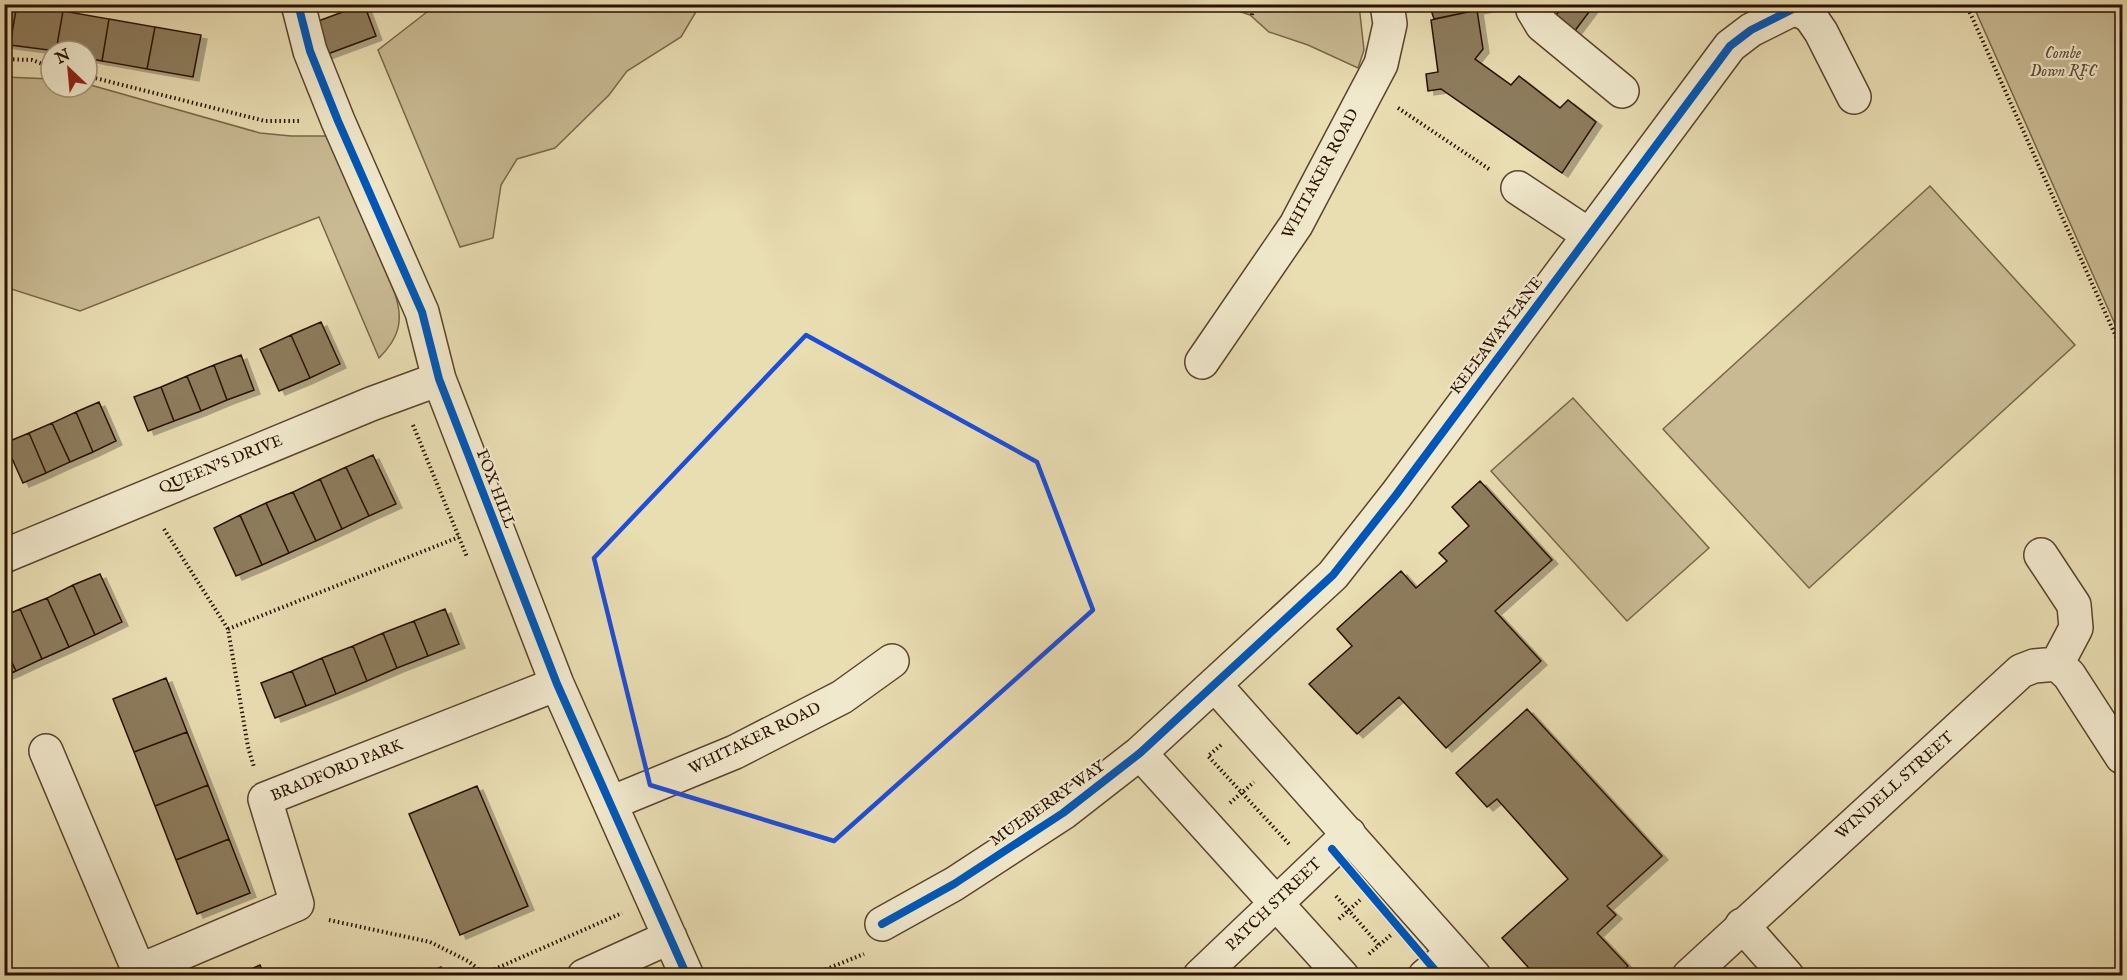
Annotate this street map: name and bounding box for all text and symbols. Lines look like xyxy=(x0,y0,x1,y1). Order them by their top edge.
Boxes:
north arrow xyxy=(39,39,99,99)
park label: Combe Down RFC xyxy=(2030,44,2098,82)
text: N xyxy=(52,45,74,70)
street label: WHITAKER ROAD xyxy=(1278,105,1364,243)
street label: KELLAWAY LANE xyxy=(1446,273,1548,399)
street label: QUEEN'S DRIVE xyxy=(156,431,286,499)
street label: FOX HILL xyxy=(471,447,519,532)
street label: WHITAKER ROAD xyxy=(686,698,824,780)
street label: WINDELL STREET xyxy=(1832,728,1958,844)
street label: BRADFORD PARK xyxy=(268,735,406,807)
street label: MULBERRY WAY xyxy=(987,756,1110,851)
street label: PATCH STREET xyxy=(1222,854,1326,956)

